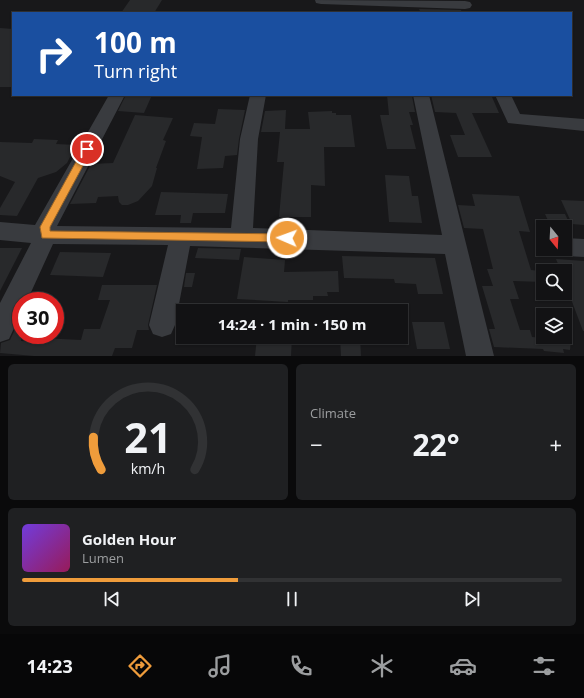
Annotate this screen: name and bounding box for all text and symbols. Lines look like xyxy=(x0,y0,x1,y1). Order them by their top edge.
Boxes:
text: 100 m xyxy=(94,23,177,61)
icon: right xyxy=(28,28,80,80)
text: Turn right xyxy=(94,59,177,83)
pin xyxy=(70,132,104,166)
icon: arrive xyxy=(76,138,98,160)
position arrow xyxy=(266,217,308,259)
north arrow xyxy=(536,220,572,256)
map controls xyxy=(536,220,572,344)
button: search xyxy=(536,264,572,300)
speed limit sign: 30 xyxy=(12,292,64,344)
button: layers xyxy=(536,308,572,344)
text: 14:24 · 1 min · 150 m xyxy=(218,314,366,334)
text: Climate xyxy=(310,404,356,422)
text: 21 xyxy=(124,409,172,465)
text: 22° xyxy=(412,424,460,465)
text: − xyxy=(310,429,323,459)
text: + xyxy=(549,429,562,459)
text: km/h xyxy=(131,459,165,478)
text: Golden Hour xyxy=(82,529,176,549)
text: Lumen xyxy=(82,549,124,567)
icon: previous xyxy=(101,588,123,610)
icon: pause xyxy=(281,588,303,610)
icon: next xyxy=(461,588,483,610)
icon: directions xyxy=(126,652,154,680)
icon: music xyxy=(206,652,234,680)
icon: phone xyxy=(287,652,315,680)
icon: climate xyxy=(368,652,396,680)
icon: car xyxy=(449,652,477,680)
icon: filters xyxy=(530,652,558,680)
text: 14:23 xyxy=(26,654,73,678)

